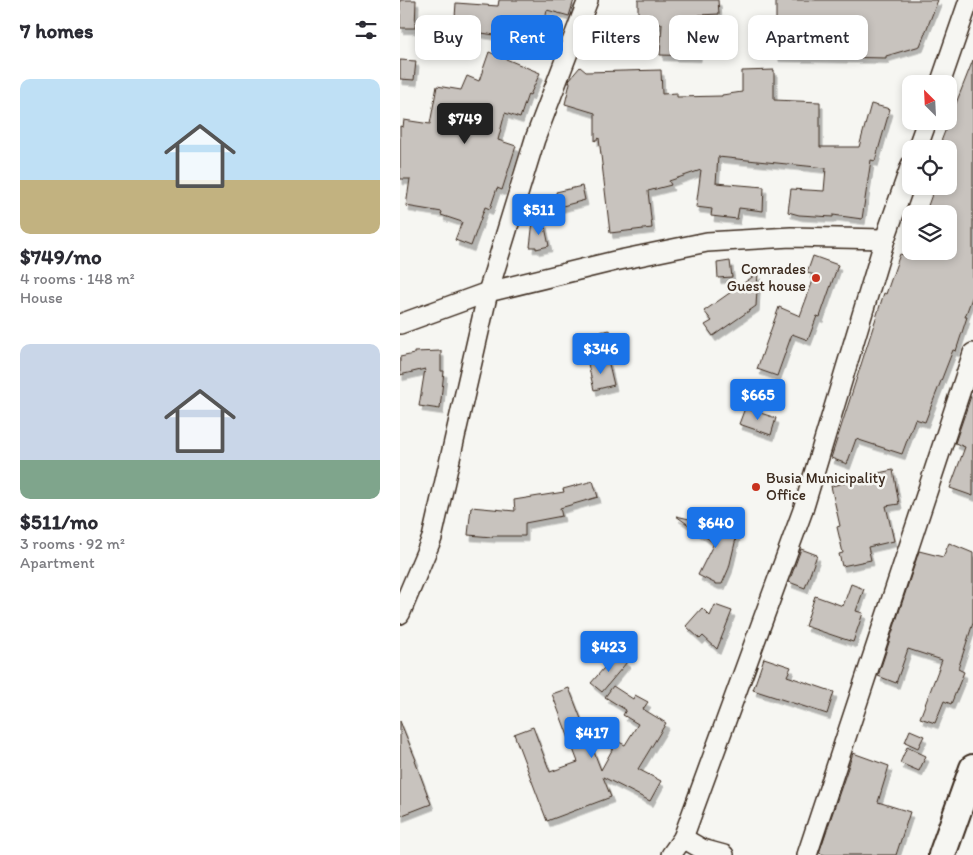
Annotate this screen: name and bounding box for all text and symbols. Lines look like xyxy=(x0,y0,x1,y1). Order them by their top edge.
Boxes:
chip: Buy xyxy=(415,15,481,60)
chip: Rent xyxy=(491,15,563,60)
chip: Filters xyxy=(573,15,659,60)
chip: New xyxy=(669,15,738,60)
chip: Apartment xyxy=(748,15,868,60)
icon: filters xyxy=(352,16,380,44)
text: 7 homes xyxy=(20,18,94,43)
north arrow xyxy=(902,75,958,130)
map controls xyxy=(902,75,957,260)
pin: $749 xyxy=(435,102,495,145)
text: $749 xyxy=(448,109,482,128)
icon: home xyxy=(155,111,245,201)
button: locate xyxy=(902,140,957,195)
pin: $511 xyxy=(509,194,569,236)
text: $511 xyxy=(523,200,555,219)
button: layers xyxy=(902,205,957,260)
text: $749/mo xyxy=(20,244,102,269)
place label: Comrades Guest house xyxy=(727,260,806,295)
text: 4 rooms · 148 m² xyxy=(20,269,135,288)
marker: Comrades Guest house xyxy=(810,272,822,284)
text: House xyxy=(20,288,63,307)
pin: $346 xyxy=(571,332,631,375)
text: $346 xyxy=(584,339,618,358)
icon: home xyxy=(155,376,245,466)
pin: $665 xyxy=(728,378,788,421)
text: $665 xyxy=(741,385,775,404)
place label: Busia Municipality Office xyxy=(766,469,885,504)
marker: Busia Municipality Office xyxy=(750,481,762,493)
pin: $640 xyxy=(686,506,746,549)
text: $511/mo xyxy=(20,509,98,534)
text: $640 xyxy=(698,513,734,532)
text: 3 rooms · 92 m² xyxy=(20,534,125,553)
text: Apartment xyxy=(20,553,95,572)
pin: $423 xyxy=(579,630,639,673)
text: $423 xyxy=(592,637,626,656)
pin: $417 xyxy=(562,716,622,759)
text: $417 xyxy=(575,723,609,742)

